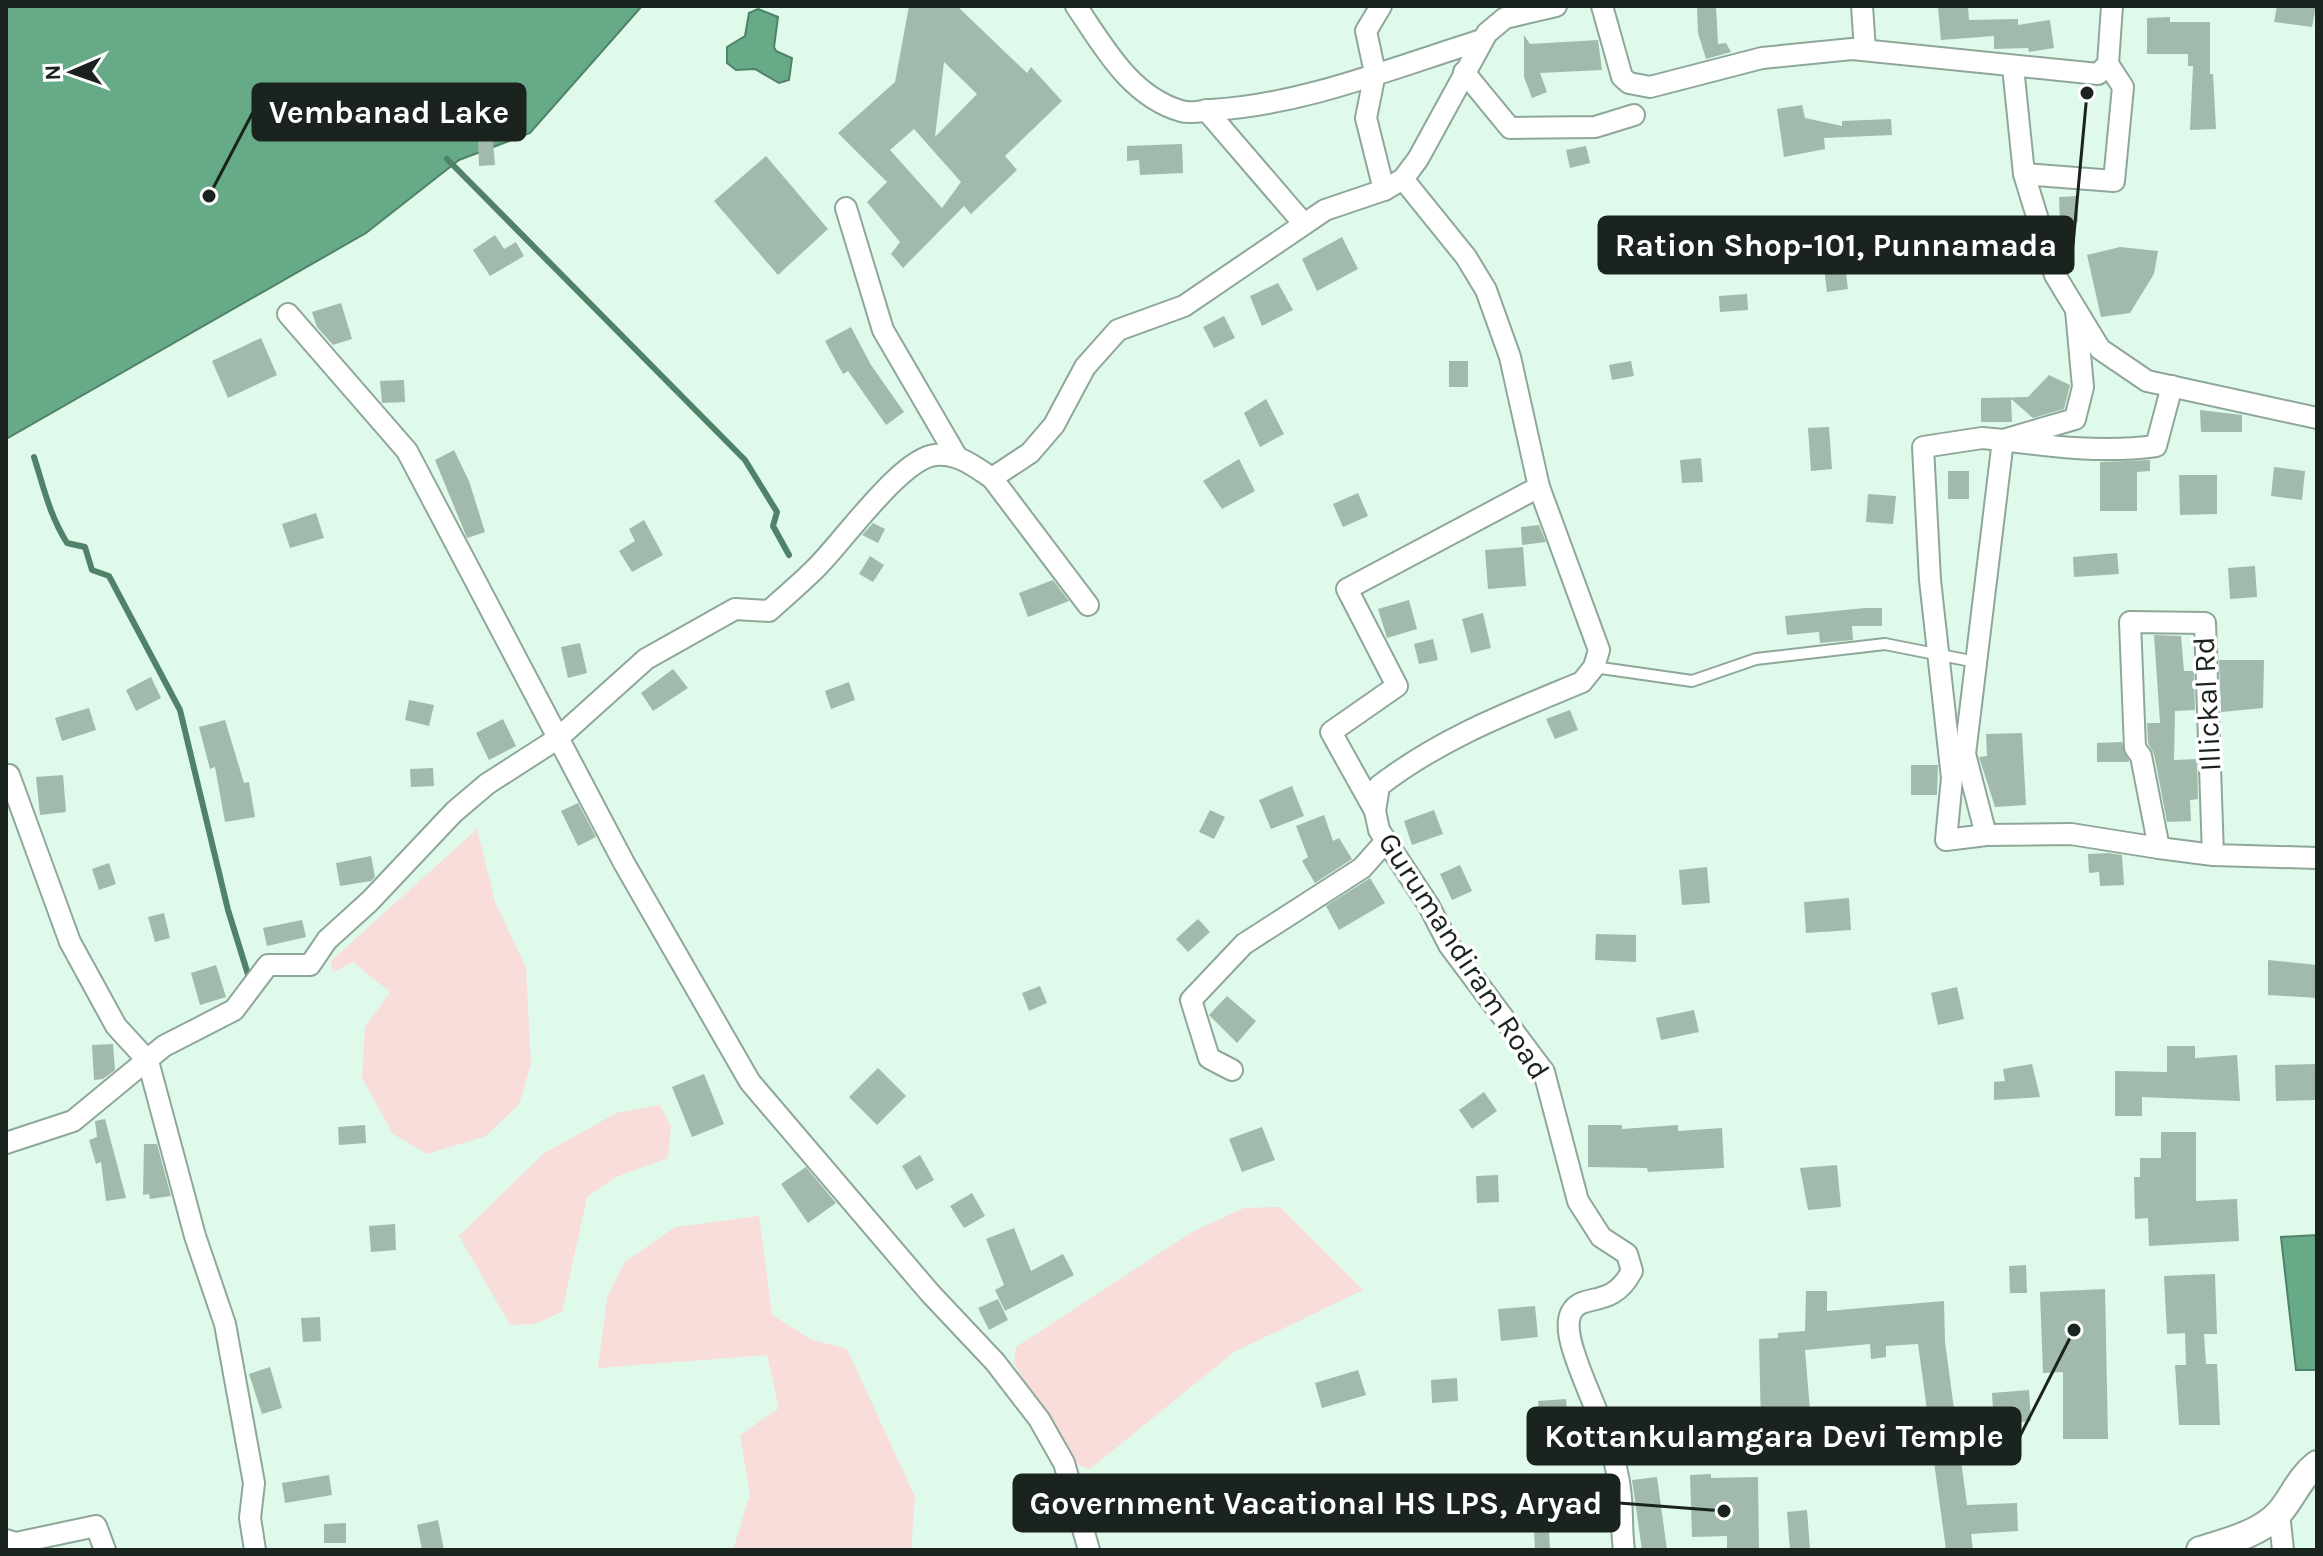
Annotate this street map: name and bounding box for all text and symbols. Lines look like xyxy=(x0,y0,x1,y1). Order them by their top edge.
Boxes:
north arrow xyxy=(32,32,112,112)
text: N xyxy=(40,64,66,81)
callout: Vembanad Lake xyxy=(253,84,525,140)
text: Vembanad Lake xyxy=(269,94,509,131)
callout: Ration Shop-101, Punnamada xyxy=(1599,217,2073,273)
text: Ration Shop-101, Punnamada xyxy=(1615,227,2057,264)
street label: Illickal Rd xyxy=(2185,636,2229,772)
street label: Gurumandiram Road xyxy=(1371,826,1557,1086)
callout: Kottankulamgara Devi Temple xyxy=(1528,1408,2020,1464)
text: Kottankulamgara Devi Temple xyxy=(1544,1418,2004,1455)
callout: Government Vacational HS LPS, Aryad xyxy=(1014,1475,1619,1531)
text: Government Vacational HS LPS, Aryad xyxy=(1029,1485,1603,1522)

